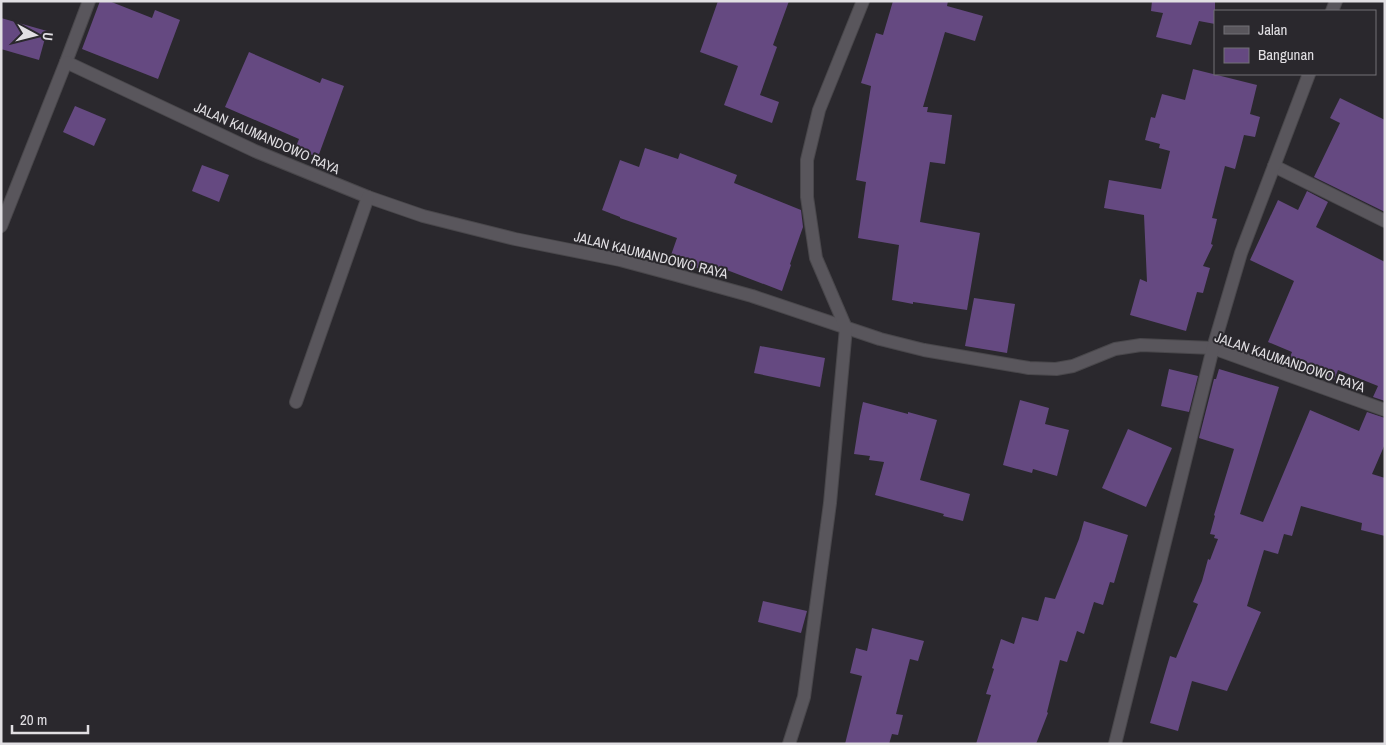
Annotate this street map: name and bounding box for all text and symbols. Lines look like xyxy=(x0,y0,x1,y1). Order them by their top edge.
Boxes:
north arrow xyxy=(10,10,60,60)
legend xyxy=(1214,10,1376,75)
text: Jalan xyxy=(1258,19,1287,40)
text: U xyxy=(38,31,57,42)
text: Bangunan xyxy=(1258,44,1314,65)
street label: JALAN KAUMANDOWO RAYA xyxy=(191,98,343,178)
street label: JALAN KAUMANDOWO RAYA xyxy=(572,227,730,283)
street label: JALAN KAUMANDOWO RAYA xyxy=(1212,328,1368,396)
scale bar xyxy=(12,702,89,734)
text: 20 m xyxy=(20,709,47,730)

